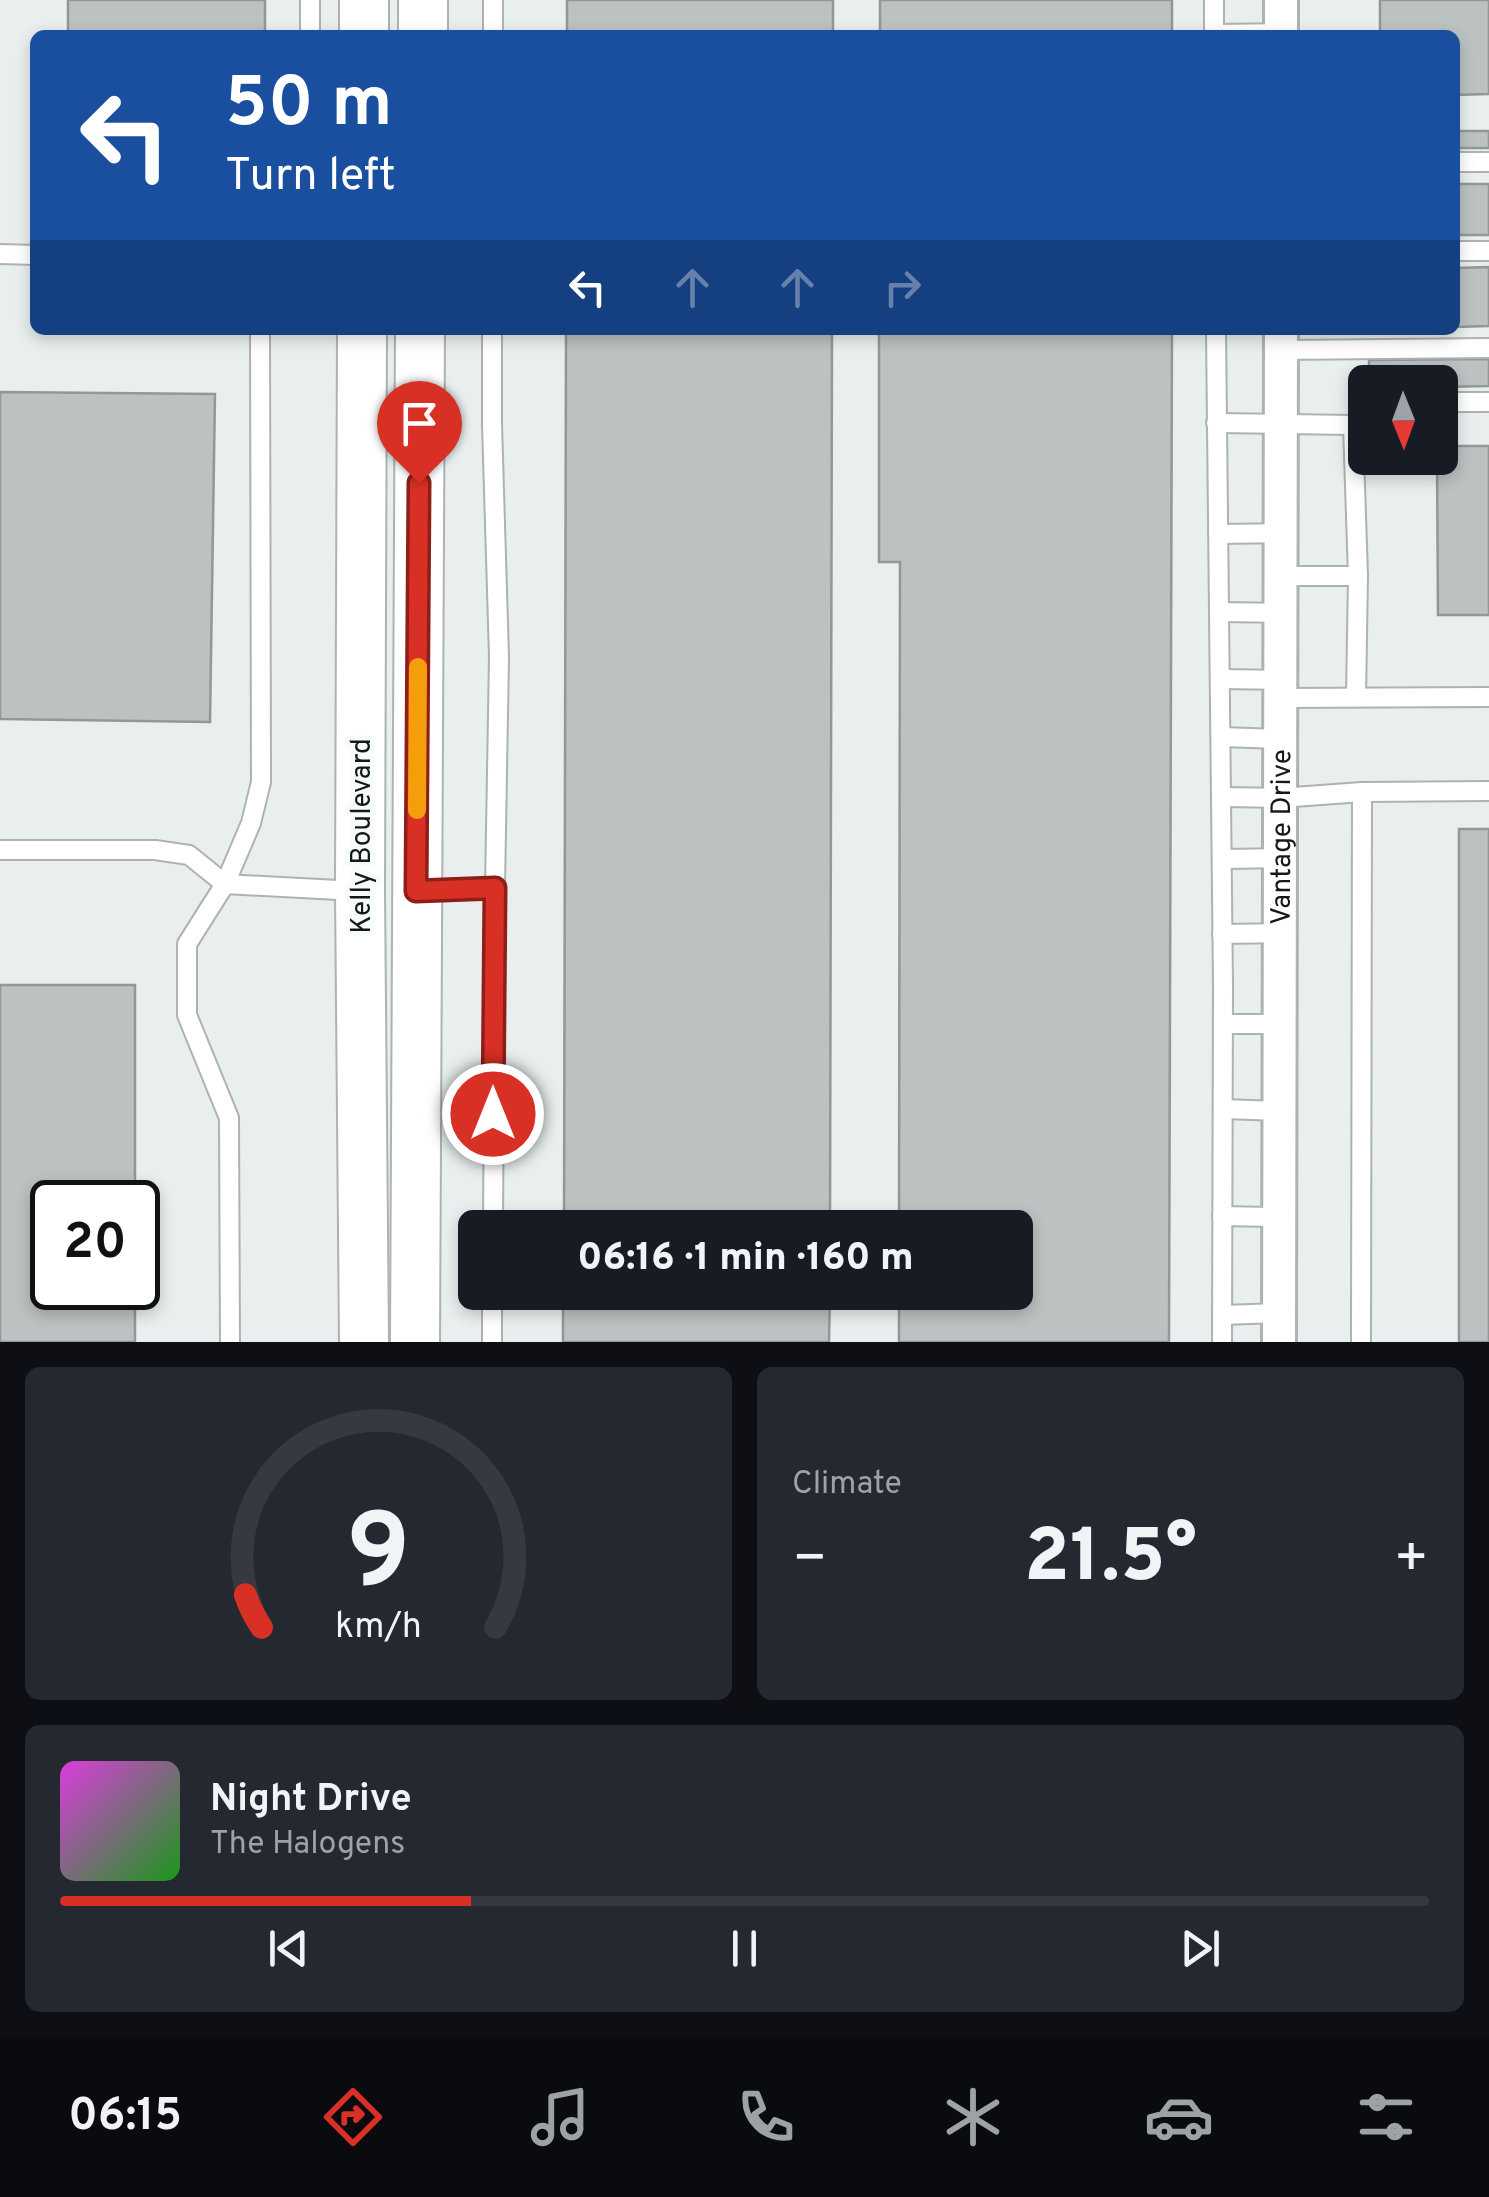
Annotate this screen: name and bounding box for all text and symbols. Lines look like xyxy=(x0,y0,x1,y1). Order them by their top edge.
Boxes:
text: 50 m xyxy=(225,62,392,151)
icon: left xyxy=(60,70,190,200)
text: Turn left xyxy=(225,149,396,206)
icon: left xyxy=(560,260,615,315)
icon: ahead xyxy=(665,260,720,315)
icon: ahead xyxy=(770,260,825,315)
icon: right xyxy=(875,260,930,315)
north arrow xyxy=(1348,365,1458,475)
map controls xyxy=(1348,365,1458,475)
pin xyxy=(377,381,462,484)
icon: arrive xyxy=(392,396,447,451)
street label: Kelly Boulevard xyxy=(345,738,381,934)
street label: Vantage Drive xyxy=(1265,749,1301,925)
position arrow xyxy=(441,1062,545,1166)
speed limit sign: 20 xyxy=(30,1180,160,1310)
text: 06:16 · 1 min · 160 m xyxy=(577,1235,914,1284)
text: Climate xyxy=(792,1465,902,1505)
text: 9 xyxy=(347,1493,410,1625)
text: 21.5° xyxy=(1024,1513,1197,1608)
text: − xyxy=(792,1526,827,1596)
text: + xyxy=(1394,1526,1429,1596)
text: km/h xyxy=(335,1605,422,1651)
text: Night Drive xyxy=(210,1776,412,1825)
text: The Halogens xyxy=(210,1825,405,1865)
icon: previous xyxy=(261,1921,316,1976)
icon: pause xyxy=(717,1921,772,1976)
icon: next xyxy=(1173,1921,1228,1976)
icon: directions xyxy=(318,2082,388,2152)
icon: music xyxy=(525,2082,595,2152)
icon: phone xyxy=(731,2082,801,2152)
icon: climate xyxy=(938,2082,1008,2152)
icon: car xyxy=(1144,2082,1214,2152)
icon: filters xyxy=(1351,2082,1421,2152)
text: 06:15 xyxy=(68,2089,182,2146)

